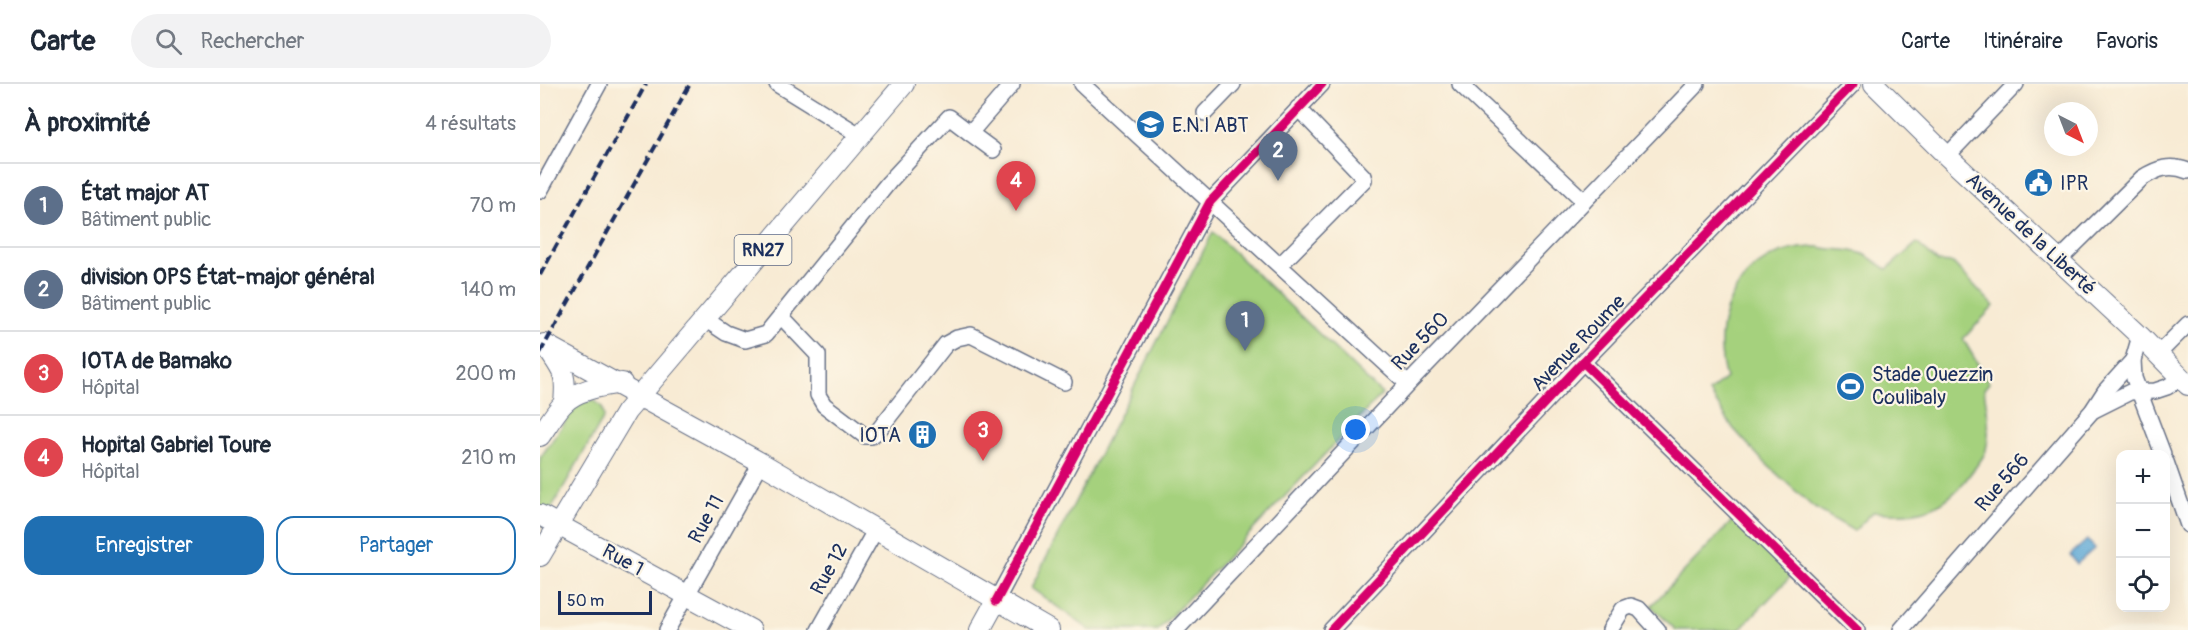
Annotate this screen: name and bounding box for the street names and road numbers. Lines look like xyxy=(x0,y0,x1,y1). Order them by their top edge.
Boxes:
street label: Avenue de la Liberté xyxy=(1961,167,2101,301)
road number: RN27 xyxy=(734,235,792,265)
street label: Avenue Roume xyxy=(1526,289,1631,397)
street label: Rue 560 xyxy=(1386,306,1454,376)
street label: Rue 566 xyxy=(1970,447,2034,517)
street label: Rue 11 xyxy=(683,490,729,548)
street label: Rue 1 xyxy=(598,538,648,582)
street label: Rue 12 xyxy=(805,539,853,599)

